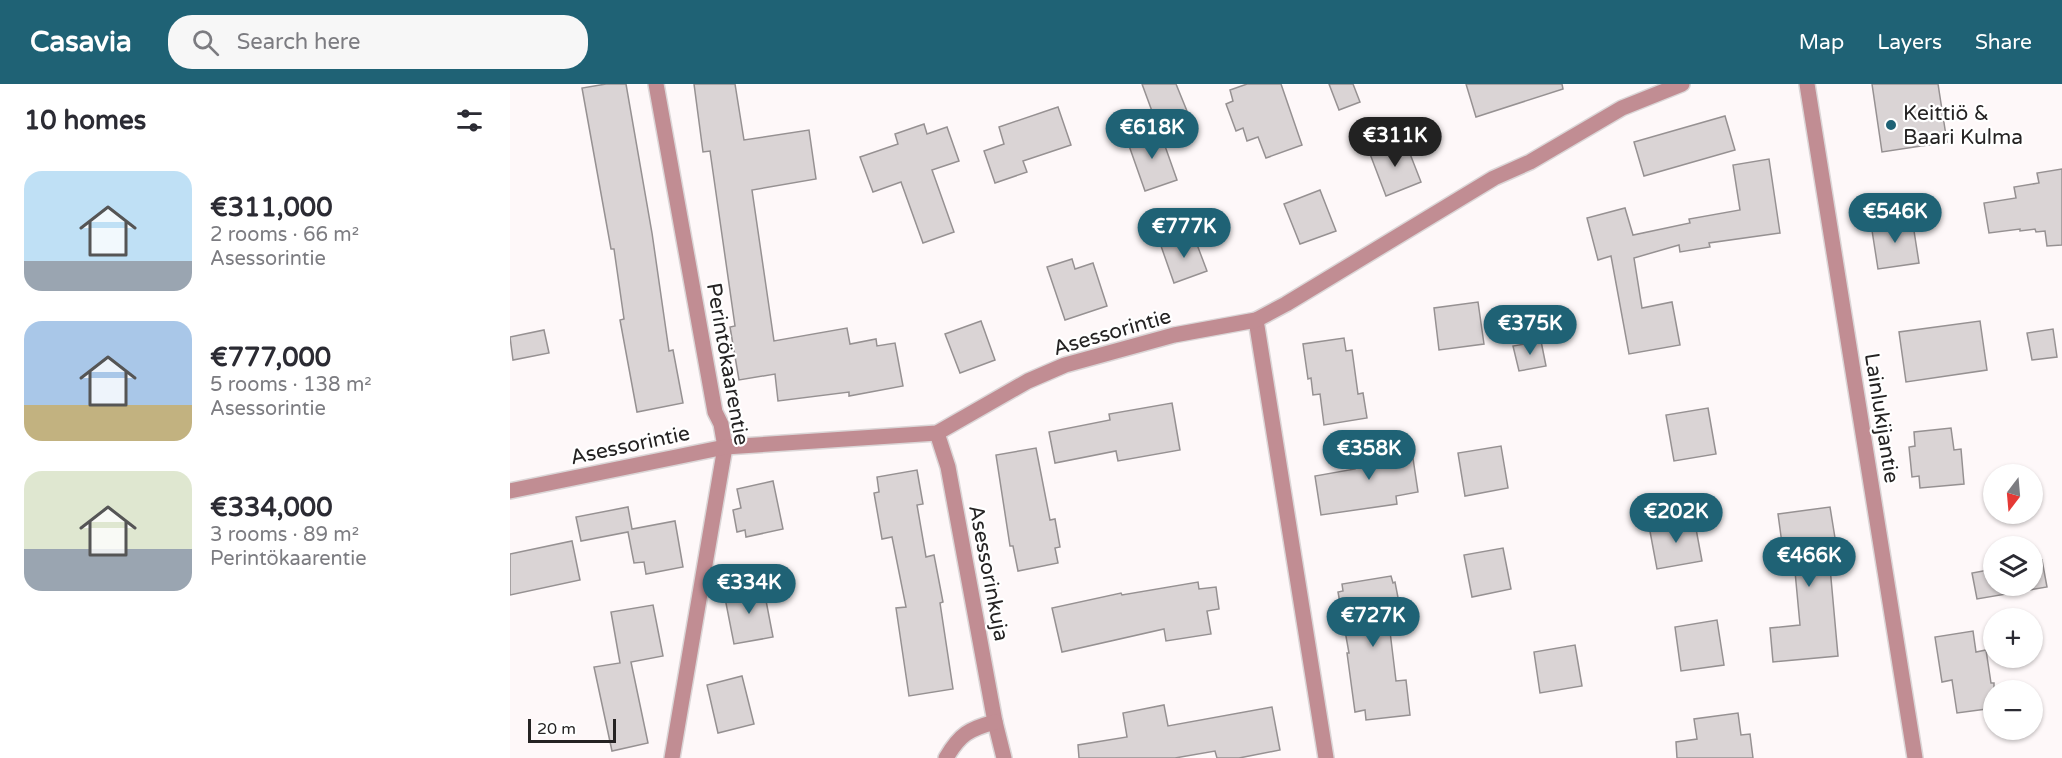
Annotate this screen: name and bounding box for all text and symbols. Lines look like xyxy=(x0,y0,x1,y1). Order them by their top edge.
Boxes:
search box xyxy=(168,15,588,69)
text: Casavia xyxy=(30,25,132,59)
icon: search xyxy=(189,26,222,59)
text: Search here xyxy=(237,29,360,55)
text: Map xyxy=(1799,30,1844,55)
text: Layers xyxy=(1877,30,1942,55)
text: Share xyxy=(1975,30,2032,55)
place label: Keittiö & Baari Kulma xyxy=(1903,101,2023,150)
icon: filters xyxy=(453,104,486,137)
text: 10 homes xyxy=(24,105,146,136)
pin: €618K xyxy=(1110,109,1194,160)
text: €618K xyxy=(1120,116,1184,140)
pin: €311K xyxy=(1353,117,1437,168)
marker: Keittiö & Baari Kulma xyxy=(1884,118,1898,132)
text: €311K xyxy=(1363,124,1427,148)
text: €311,000 xyxy=(210,192,332,223)
pin: €546K xyxy=(1853,193,1937,244)
icon: home xyxy=(72,195,144,267)
text: €546K xyxy=(1863,200,1927,224)
pin: €777K xyxy=(1142,208,1226,259)
text: €777K xyxy=(1152,215,1216,239)
text: 2 rooms · 66 m² xyxy=(210,223,359,247)
text: Asessorintie xyxy=(210,247,326,271)
street label: Perintökaarentie xyxy=(701,281,754,447)
street label: Asessorintie xyxy=(1050,304,1174,361)
pin: €375K xyxy=(1488,305,1572,356)
text: €375K xyxy=(1498,312,1562,336)
text: €777,000 xyxy=(210,342,331,373)
icon: home xyxy=(72,345,144,417)
street label: Lainlukijantie xyxy=(1859,351,1904,485)
text: 5 rooms · 138 m² xyxy=(210,373,372,397)
text: Asessorintie xyxy=(210,397,326,421)
street label: Asessorintie xyxy=(568,421,692,470)
pin: €358K xyxy=(1327,430,1411,481)
text: €358K xyxy=(1337,437,1401,461)
north arrow xyxy=(1983,464,2043,524)
map controls xyxy=(1983,464,2043,740)
text: €334,000 xyxy=(210,492,332,523)
pin: €202K xyxy=(1634,493,1718,544)
icon: home xyxy=(72,495,144,567)
text: €202K xyxy=(1644,500,1708,524)
street label: Asessorinkuja xyxy=(963,503,1014,643)
text: 3 rooms · 89 m² xyxy=(210,523,359,547)
button: layers xyxy=(1983,536,2043,596)
pin: €466K xyxy=(1767,537,1851,588)
text: €466K xyxy=(1777,544,1841,568)
text: Perintökaarentie xyxy=(210,547,366,571)
pin: €334K xyxy=(707,564,791,615)
text: €334K xyxy=(717,571,781,595)
pin: €727K xyxy=(1331,597,1415,648)
text: €727K xyxy=(1341,604,1405,628)
button: + xyxy=(1983,608,2043,668)
button: − xyxy=(1983,680,2043,740)
scale bar xyxy=(528,716,616,744)
text: 20 m xyxy=(537,719,576,739)

